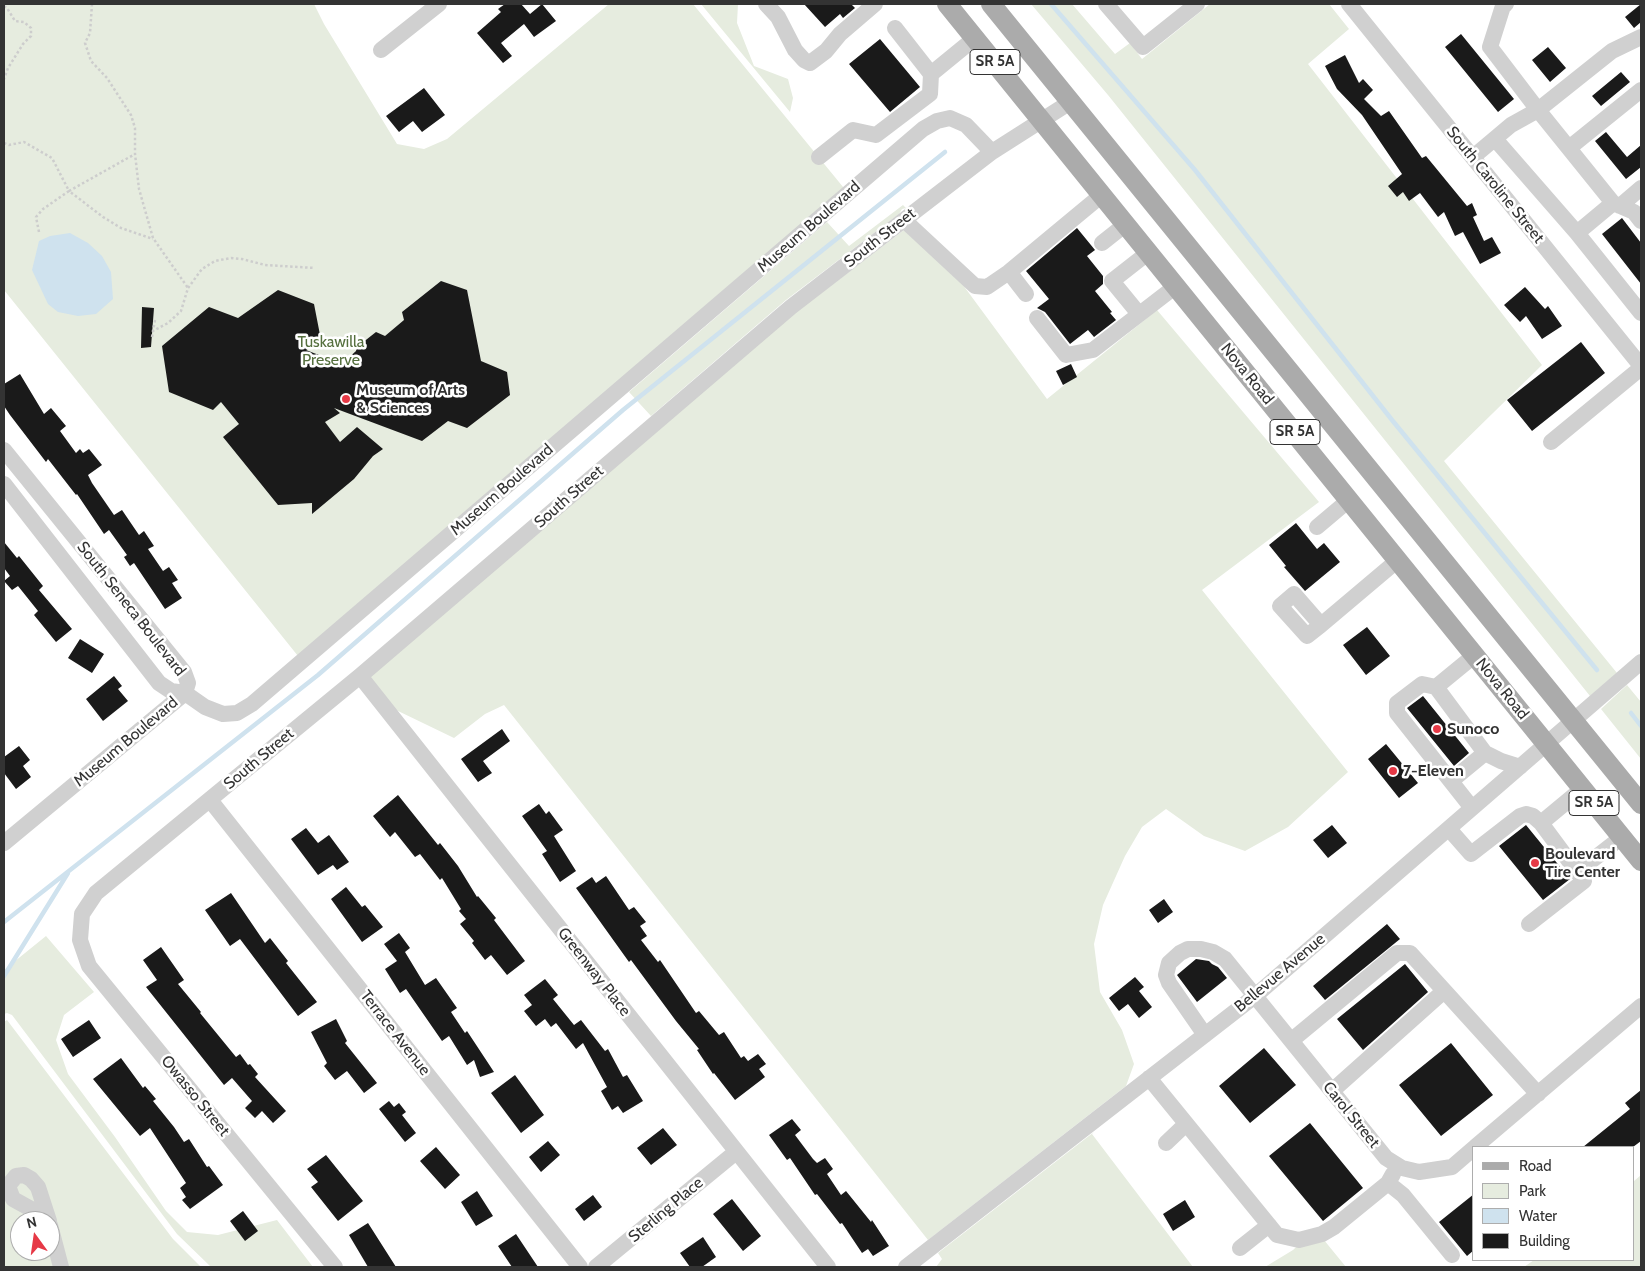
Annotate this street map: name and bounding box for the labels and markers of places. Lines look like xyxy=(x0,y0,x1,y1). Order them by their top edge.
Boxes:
place label: Museum of Arts & Sciences xyxy=(356,380,465,418)
marker: Museum of Arts & Sciences xyxy=(340,393,352,405)
place label: Sunoco xyxy=(1447,719,1499,739)
marker: Sunoco xyxy=(1431,723,1443,735)
place label: 7-Eleven xyxy=(1403,761,1464,781)
marker: 7-Eleven xyxy=(1387,765,1399,777)
place label: Boulevard Tire Center xyxy=(1545,844,1620,882)
marker: Boulevard Tire Center xyxy=(1529,857,1541,869)

